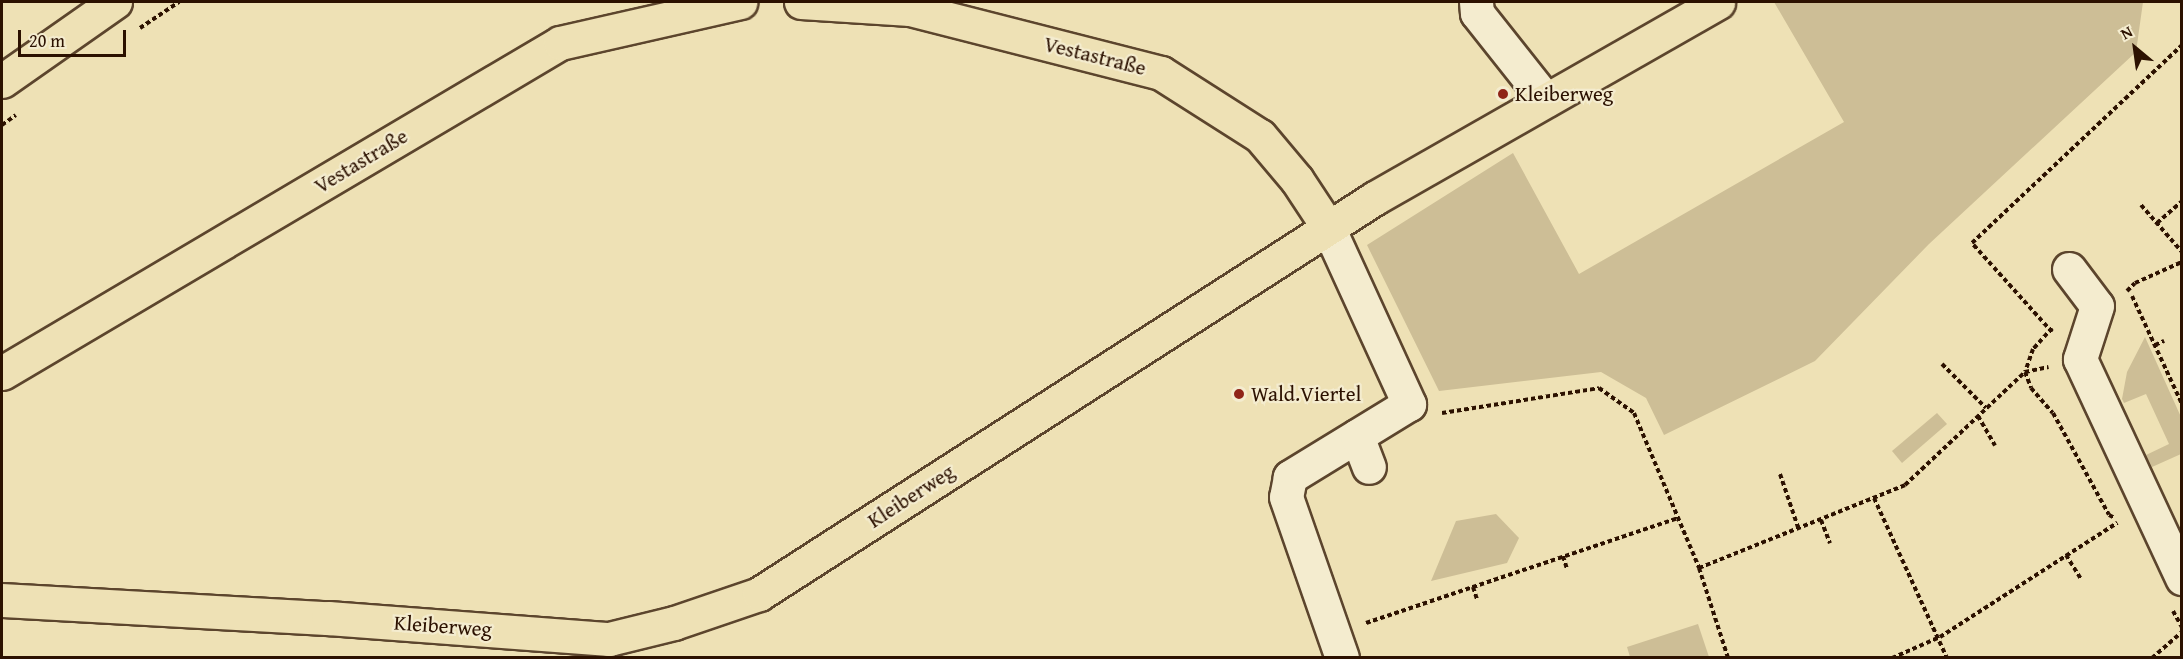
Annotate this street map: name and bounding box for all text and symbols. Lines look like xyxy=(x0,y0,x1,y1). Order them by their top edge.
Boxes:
scale bar xyxy=(21,18,129,56)
north arrow xyxy=(2105,18,2165,78)
text: N xyxy=(2116,19,2137,45)
text: 20 m xyxy=(29,27,65,54)
street label: Vestastraße xyxy=(1041,31,1149,81)
place label: Kleiberweg xyxy=(1515,81,1613,107)
marker: Kleiberweg xyxy=(1496,87,1510,101)
street label: Vestastraße xyxy=(310,123,412,199)
place label: Wald.Viertel xyxy=(1251,381,1361,407)
marker: Wald.Viertel xyxy=(1232,387,1246,401)
street label: Kleiberweg xyxy=(863,459,959,533)
street label: Kleiberweg xyxy=(393,610,493,642)

